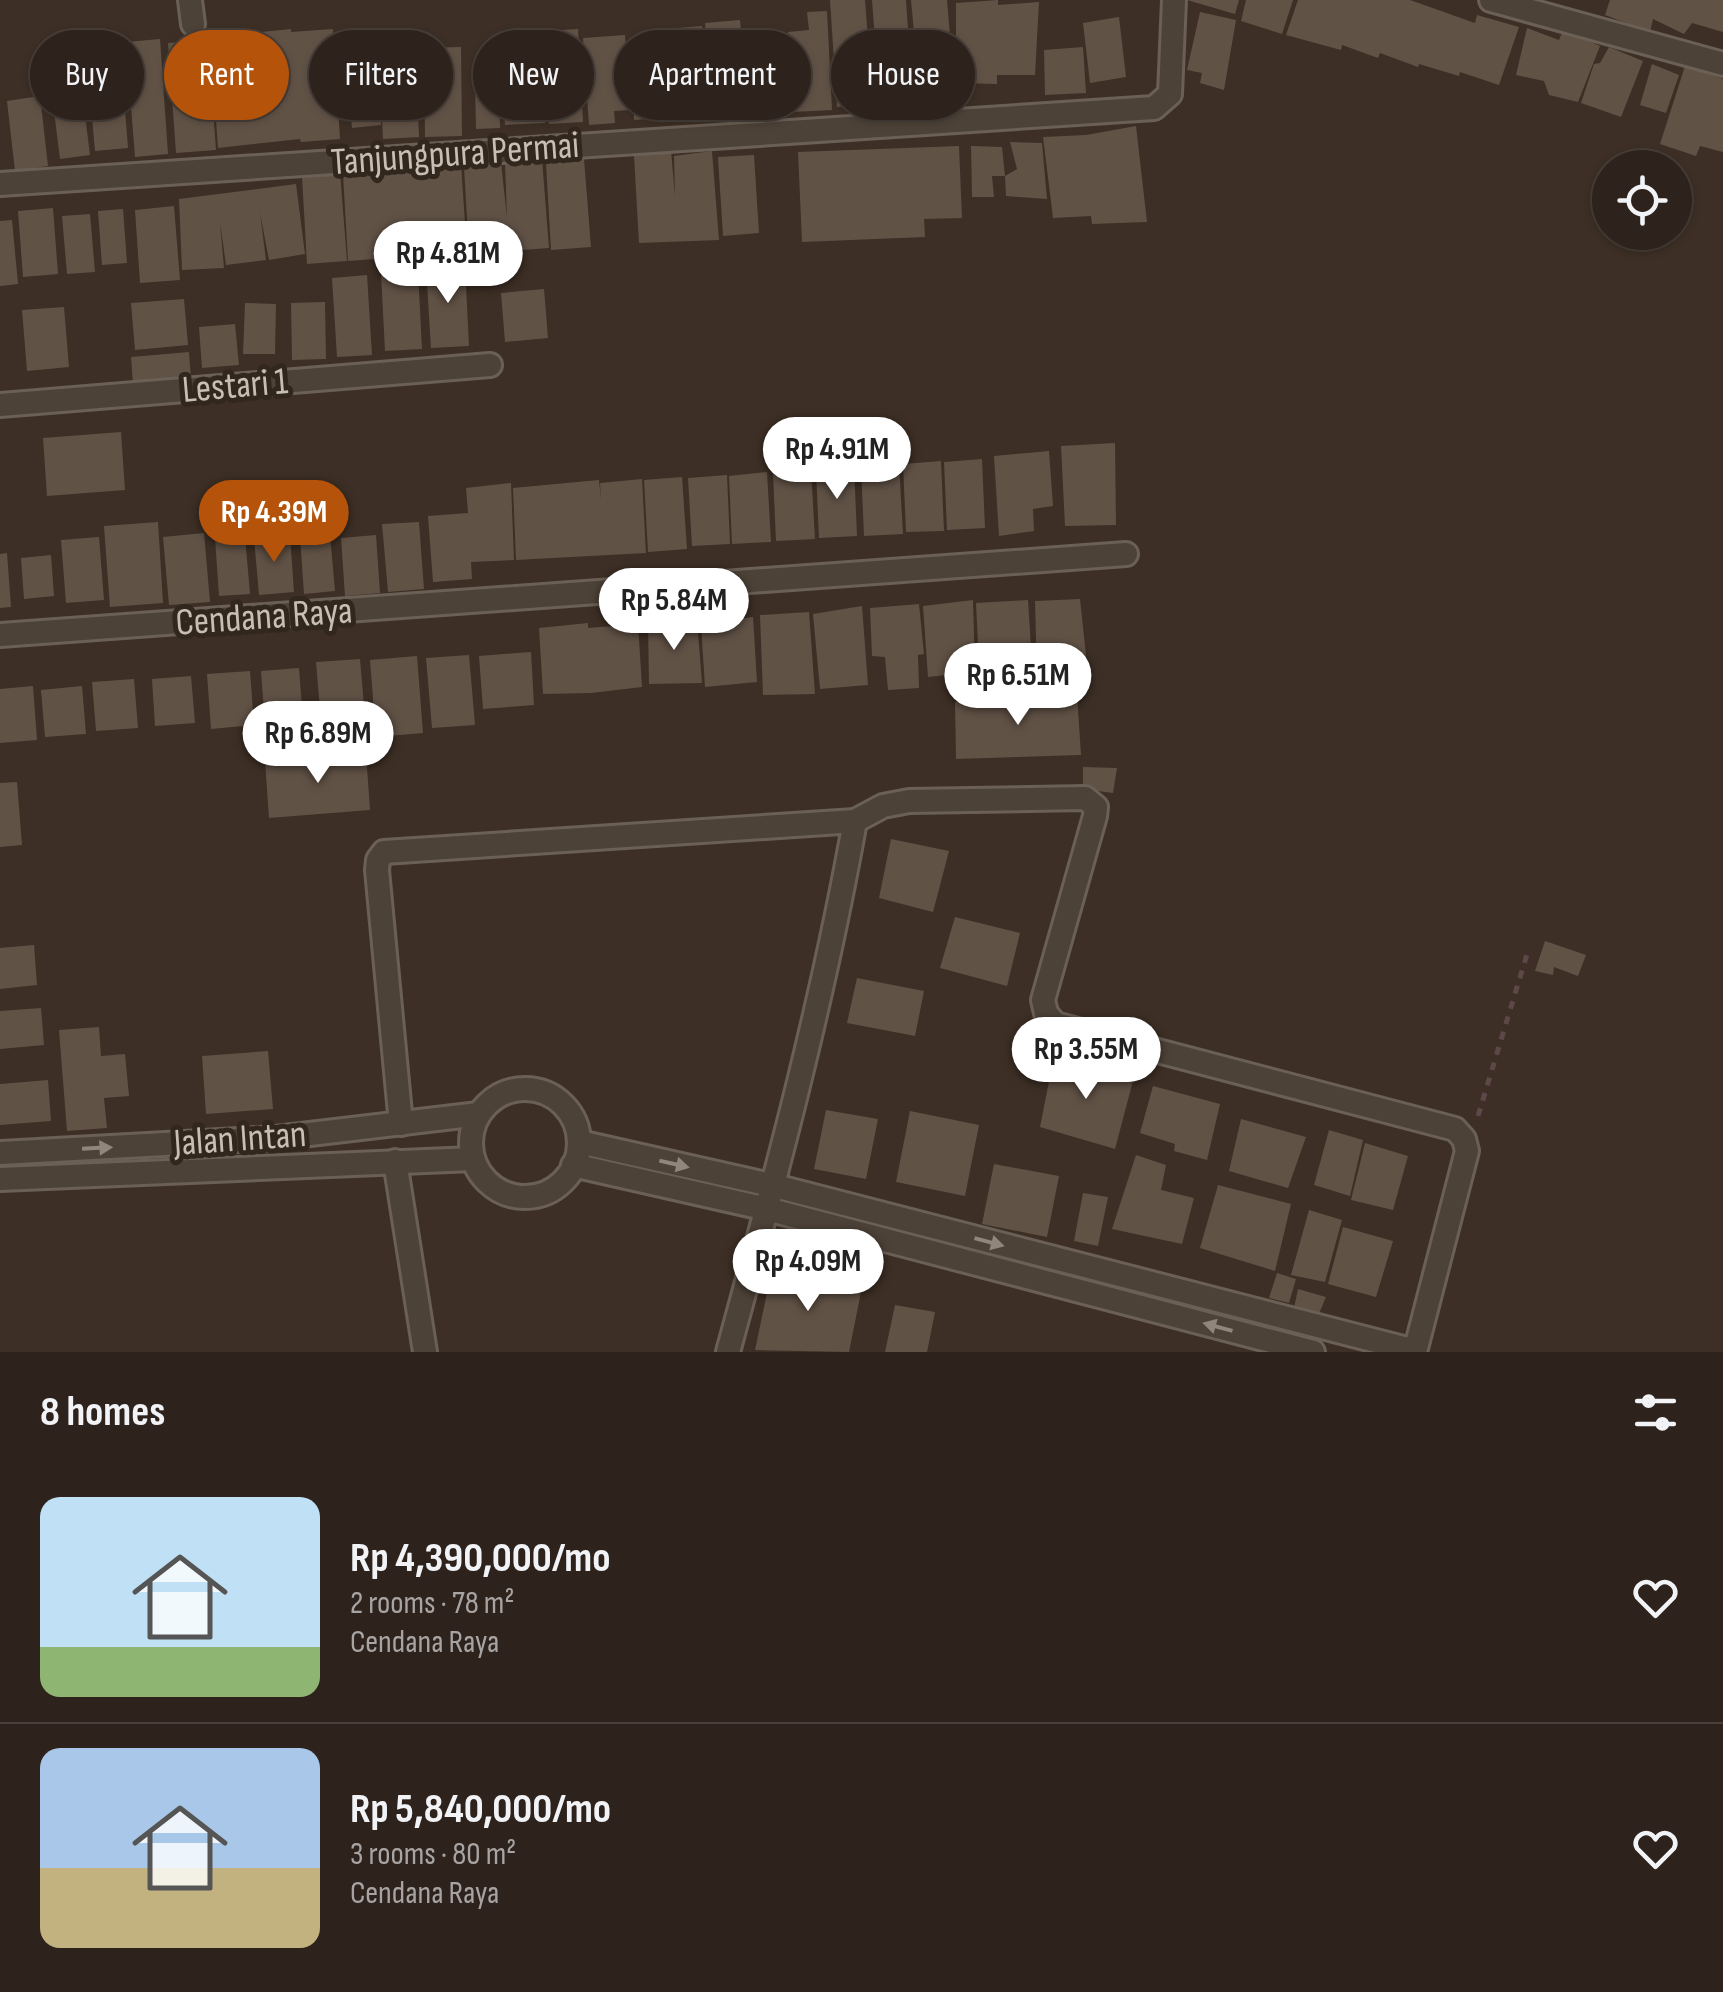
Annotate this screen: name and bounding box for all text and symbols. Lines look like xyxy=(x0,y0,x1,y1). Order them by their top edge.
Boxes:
chip: Buy xyxy=(30,30,144,120)
chip: Rent xyxy=(164,30,289,120)
chip: Filters xyxy=(309,30,453,120)
chip: New xyxy=(473,30,594,120)
chip: Apartment xyxy=(614,30,811,120)
chip: House xyxy=(831,30,975,120)
street label: Tanjungpura Permai xyxy=(329,123,581,185)
map controls xyxy=(1592,150,1692,250)
button: locate xyxy=(1592,150,1692,250)
pin: Rp 4.81M xyxy=(345,221,551,306)
text: Rp 4.81M xyxy=(396,234,500,273)
street label: Lestari 1 xyxy=(180,359,290,413)
pin: Rp 4.91M xyxy=(734,417,940,502)
text: Rp 4.91M xyxy=(785,430,889,469)
pin: Rp 4.39M xyxy=(171,480,377,565)
text: Rp 4.39M xyxy=(221,493,327,532)
pin: Rp 5.84M xyxy=(571,568,777,653)
text: Rp 5.84M xyxy=(621,581,727,620)
street label: Cendana Raya xyxy=(174,588,354,646)
pin: Rp 6.51M xyxy=(915,643,1121,728)
text: Rp 6.51M xyxy=(966,656,1070,695)
pin: Rp 6.89M xyxy=(215,701,421,786)
text: Rp 6.89M xyxy=(265,714,371,753)
pin: Rp 3.55M xyxy=(983,1017,1189,1102)
text: Rp 3.55M xyxy=(1034,1030,1138,1069)
street label: Jalan Intan xyxy=(171,1112,308,1166)
one-way arrow xyxy=(82,1140,114,1156)
one-way arrow xyxy=(659,1156,690,1172)
pin: Rp 4.09M xyxy=(705,1229,911,1314)
one-way arrow xyxy=(974,1235,1005,1250)
text: Rp 4.09M xyxy=(755,1242,861,1281)
one-way arrow xyxy=(1202,1319,1233,1335)
icon: filters xyxy=(1628,1385,1683,1440)
text: 8 homes xyxy=(40,1387,165,1438)
text: Rp 4,390,000/mo xyxy=(350,1533,611,1584)
icon: home xyxy=(120,1537,240,1657)
icon: heart xyxy=(1628,1570,1683,1625)
text: 2 rooms · 78 m² xyxy=(350,1584,514,1623)
text: Cendana Raya xyxy=(350,1623,499,1662)
text: Rp 5,840,000/mo xyxy=(350,1784,611,1835)
icon: home xyxy=(120,1788,240,1908)
icon: heart xyxy=(1628,1821,1683,1876)
text: 3 rooms · 80 m² xyxy=(350,1835,516,1874)
text: Cendana Raya xyxy=(350,1874,499,1913)

